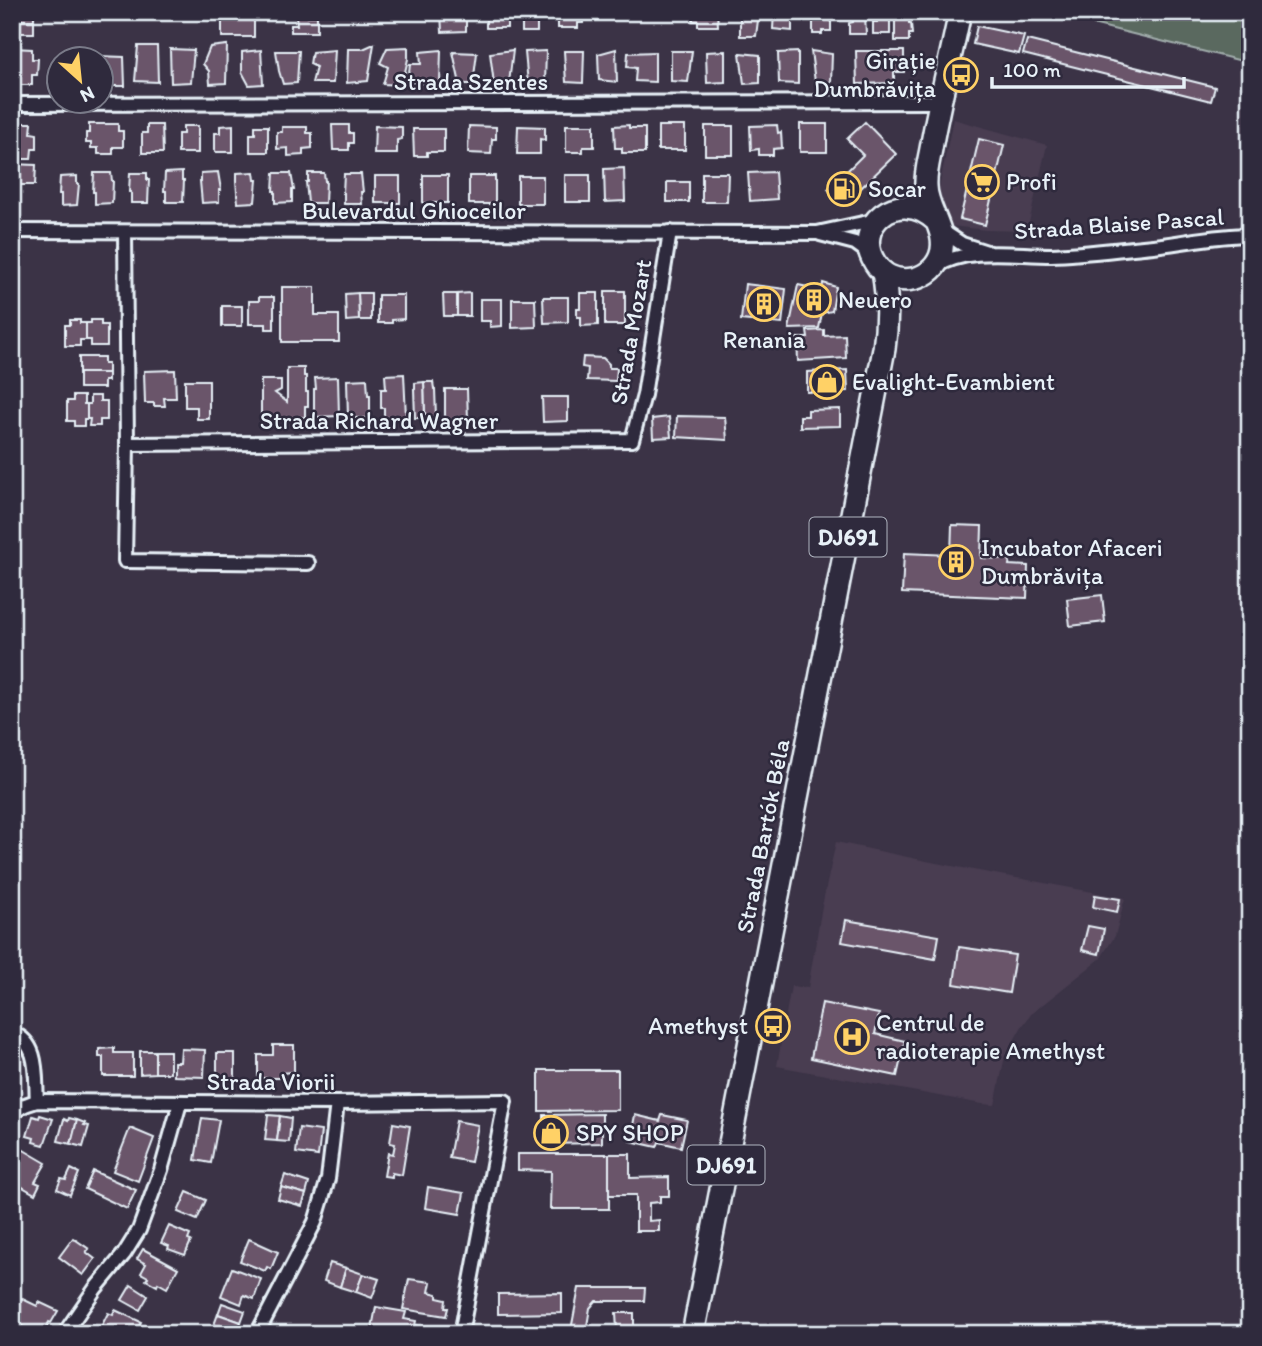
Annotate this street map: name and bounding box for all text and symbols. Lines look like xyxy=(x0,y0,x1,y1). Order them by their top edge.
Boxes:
north arrow xyxy=(46,46,116,116)
place label: Girație Dumbrăvița xyxy=(814,46,937,103)
scale bar xyxy=(992,46,1185,90)
bus stop icon: Girație Dumbrăvița xyxy=(942,56,980,94)
text: 100 m xyxy=(1003,57,1061,82)
street label: Strada Szentes xyxy=(394,67,548,96)
text: N xyxy=(77,82,98,108)
supermarket icon: Profi xyxy=(963,163,1001,201)
place label: Profi xyxy=(1006,167,1057,196)
fuel station icon: Socar xyxy=(825,170,863,208)
place label: Socar xyxy=(868,174,926,203)
street label: Bulevardul Ghioceilor xyxy=(302,196,526,225)
street label: Strada Blaise Pascal xyxy=(1013,202,1225,245)
street label: Strada Mozart xyxy=(603,257,658,407)
building icon: Neuero xyxy=(795,281,833,319)
building icon: Renania xyxy=(745,285,783,323)
place label: Neuero xyxy=(838,285,912,314)
place label: Renania xyxy=(723,325,806,354)
shop icon: Evalight-Evambient xyxy=(808,363,846,401)
place label: Evalight-Evambient xyxy=(852,367,1055,396)
street label: Strada Richard Wagner xyxy=(260,406,499,435)
road number: DJ691 xyxy=(810,517,886,556)
place label: Incubator Afaceri Dumbrăvița xyxy=(981,533,1163,590)
building icon: Incubator Afaceri Dumbrăvița xyxy=(937,543,975,581)
street label: Strada Bartók Béla xyxy=(729,736,796,935)
bus stop icon: Amethyst xyxy=(754,1007,792,1045)
place label: Centrul de radioterapie Amethyst xyxy=(876,1008,1105,1065)
place label: Amethyst xyxy=(648,1011,748,1040)
hospital icon: Centrul de radioterapie Amethyst xyxy=(833,1018,871,1056)
street label: Strada Viorii xyxy=(207,1067,335,1096)
shop icon: SPY SHOP xyxy=(532,1114,570,1152)
place label: SPY SHOP xyxy=(576,1118,684,1147)
road number: DJ691 xyxy=(688,1146,764,1184)

